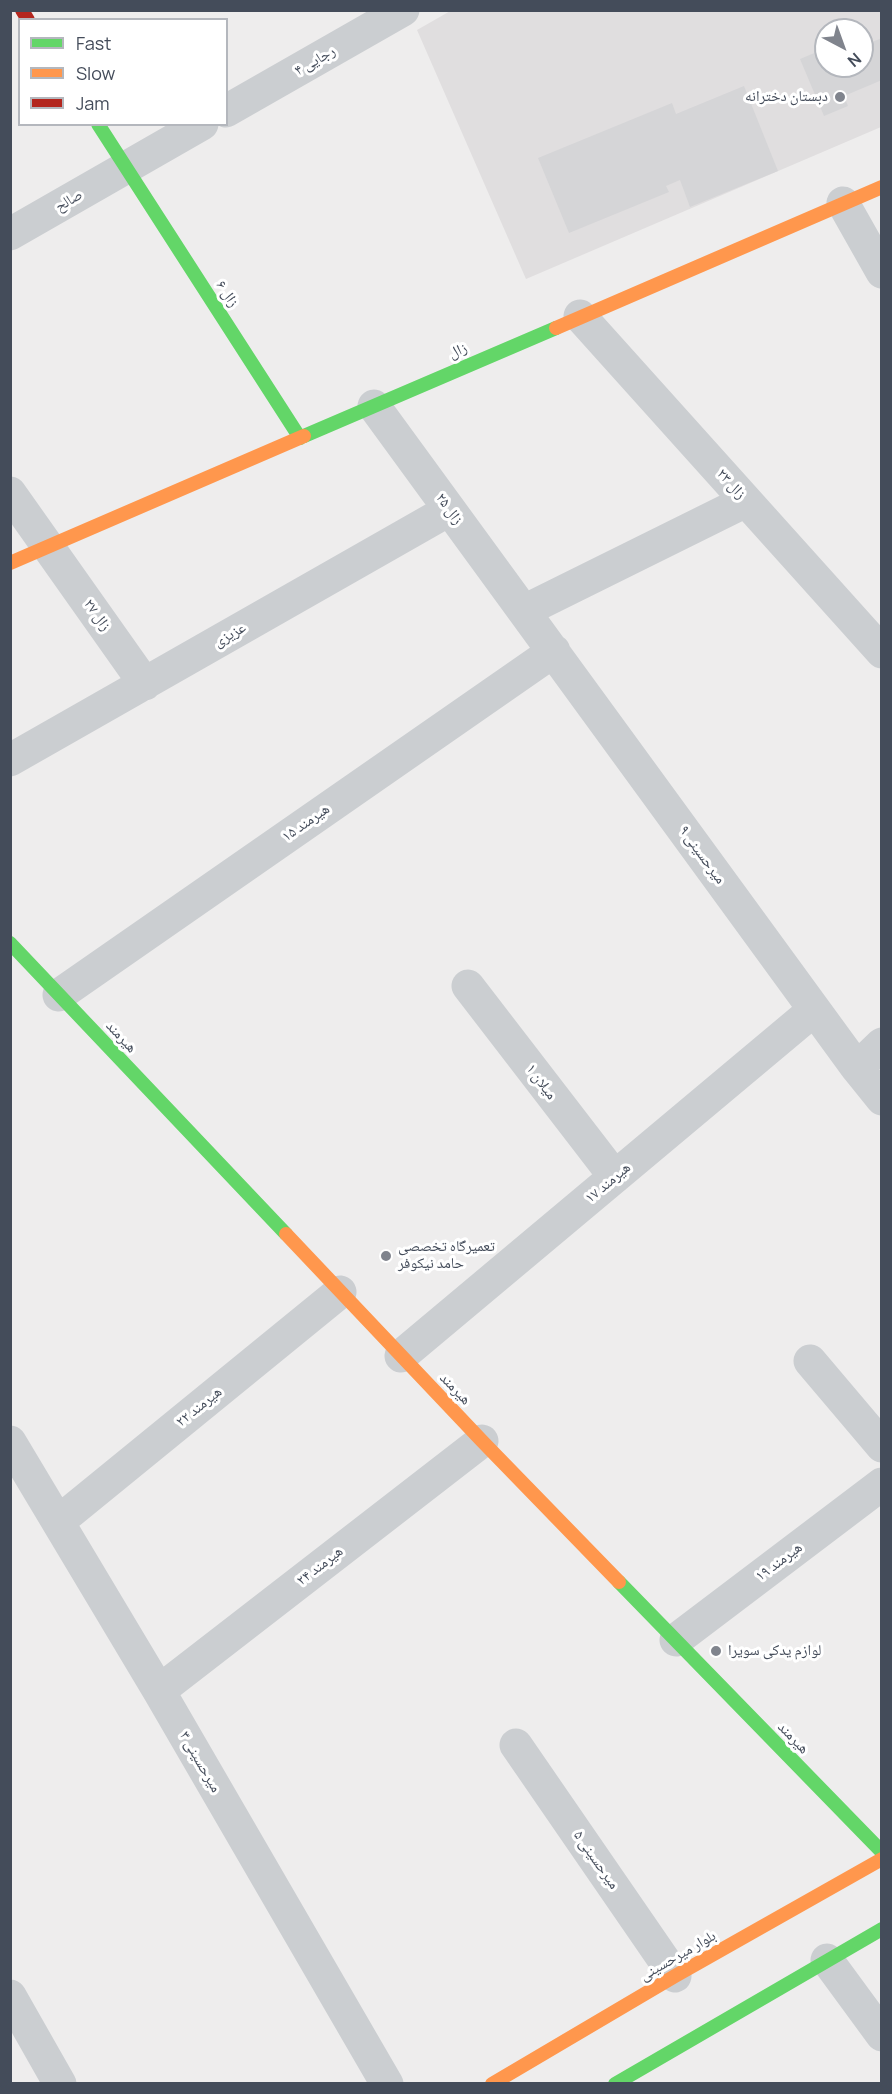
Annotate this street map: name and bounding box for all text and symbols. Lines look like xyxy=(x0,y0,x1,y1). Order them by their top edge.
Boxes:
legend xyxy=(18,18,228,126)
north arrow xyxy=(814,18,874,78)
text: Fast xyxy=(76,31,111,55)
street label: رجایی ۴ xyxy=(291,42,339,80)
text: N xyxy=(843,48,866,72)
text: Slow xyxy=(76,61,115,85)
place label: دبستان دخترانه xyxy=(745,88,828,106)
marker: دبستان دخترانه xyxy=(833,90,847,104)
text: Jam xyxy=(76,91,110,115)
street label: صالح xyxy=(52,186,86,216)
street label: زال ۶ xyxy=(212,277,242,311)
street label: زال xyxy=(446,339,470,363)
street label: زال ۲۳ xyxy=(713,465,749,503)
street label: زال ۲۵ xyxy=(432,490,466,528)
street label: زال ۲۷ xyxy=(80,596,114,634)
street label: عزیزی xyxy=(211,619,249,651)
street label: هیرمند ۱۵ xyxy=(279,800,333,846)
street label: میرحسینی ۹ xyxy=(675,822,729,888)
street label: هیرمند xyxy=(102,1017,140,1057)
street label: میلان ۱ xyxy=(522,1061,560,1103)
street label: هیرمند ۱۷ xyxy=(582,1159,634,1207)
place label: تعمیرگاه تخصصی حامد نیکوفر xyxy=(398,1238,495,1273)
marker: تعمیرگاه تخصصی حامد نیکوفر xyxy=(379,1249,393,1263)
street label: هیرمند xyxy=(436,1369,474,1409)
street label: هیرمند ۲۲ xyxy=(172,1383,226,1431)
street label: هیرمند ۱۹ xyxy=(752,1539,806,1585)
street label: هیرمند ۲۴ xyxy=(293,1542,347,1590)
place label: لوازم یدکی سویرا xyxy=(728,1642,821,1660)
marker: لوازم یدکی سویرا xyxy=(709,1644,723,1658)
street label: هیرمند xyxy=(774,1718,812,1758)
street label: میرحسینی ۳ xyxy=(175,1728,225,1796)
street label: میرحسینی ۵ xyxy=(569,1827,623,1893)
street label: بلوار میرحسینی xyxy=(637,1927,719,1985)

